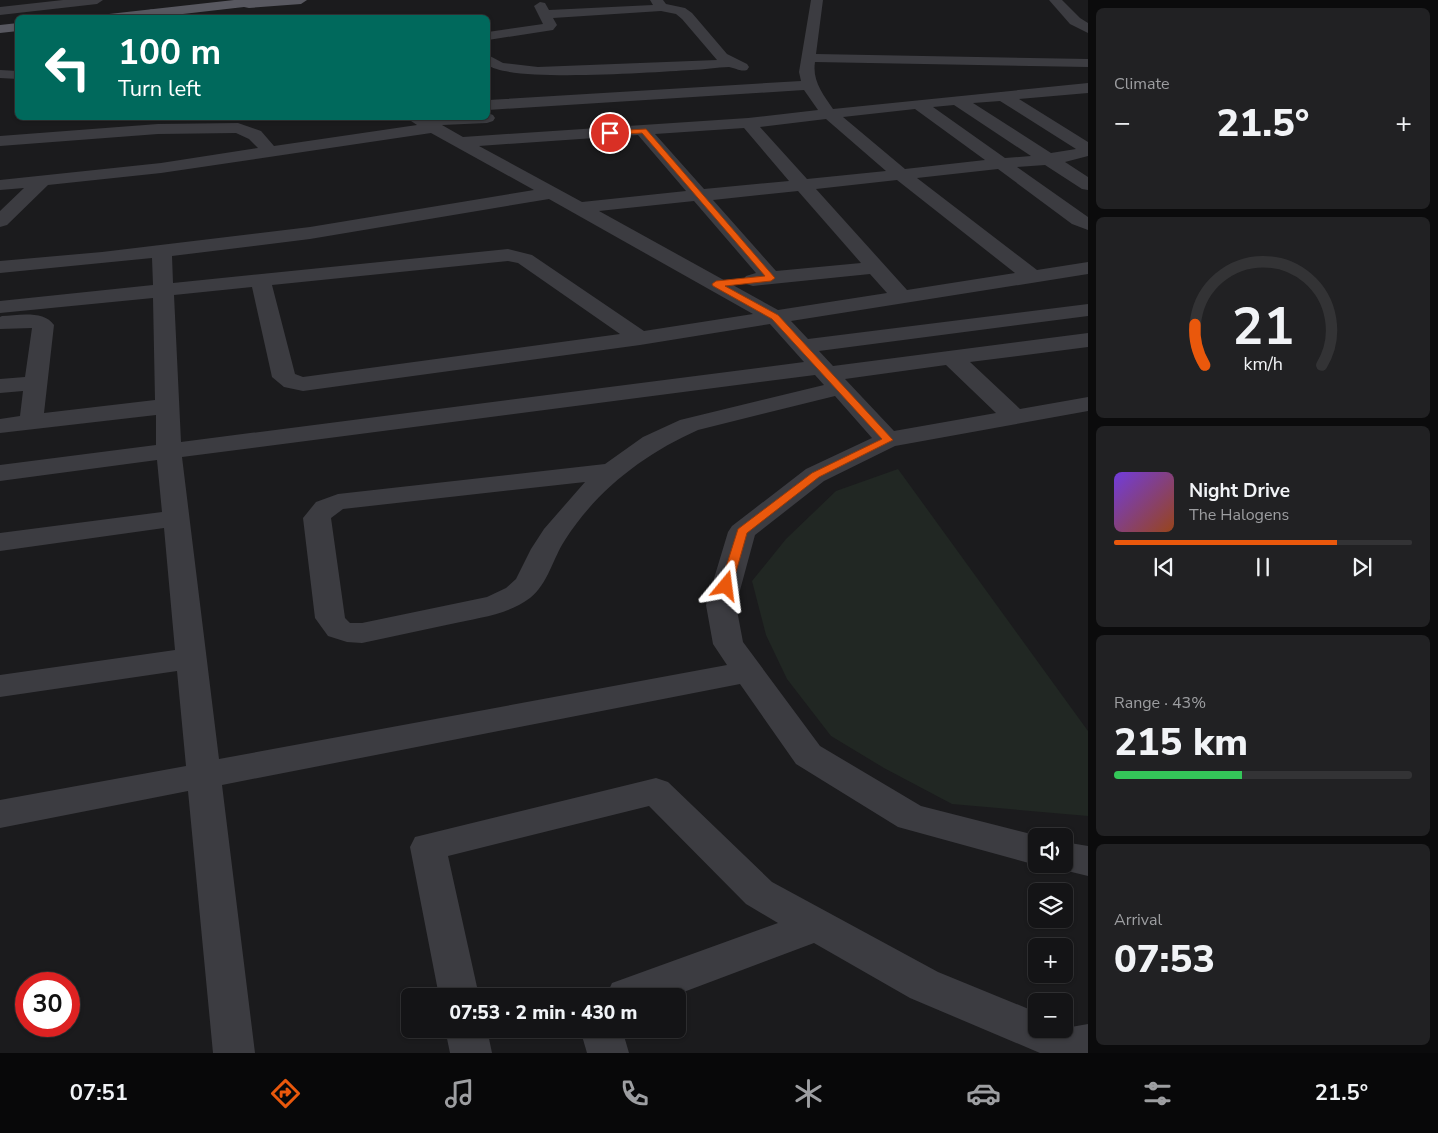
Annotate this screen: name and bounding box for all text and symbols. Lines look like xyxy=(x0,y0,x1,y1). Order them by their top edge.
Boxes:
text: 100 m xyxy=(118,29,221,76)
icon: left xyxy=(35,35,100,100)
text: Climate xyxy=(1114,73,1169,95)
text: Turn left xyxy=(118,74,201,104)
text: 21.5° xyxy=(1217,98,1309,149)
text: − xyxy=(1114,104,1131,142)
text: + xyxy=(1395,104,1412,142)
pin xyxy=(589,112,631,154)
icon: arrive xyxy=(596,119,624,147)
text: 21 xyxy=(1232,291,1294,362)
text: km/h xyxy=(1243,352,1283,376)
text: Night Drive xyxy=(1189,478,1290,504)
text: The Halogens xyxy=(1189,504,1289,526)
icon: previous xyxy=(1150,553,1178,581)
icon: pause xyxy=(1249,553,1277,581)
icon: next xyxy=(1348,553,1376,581)
position arrow xyxy=(699,559,751,611)
text: Range · 43% xyxy=(1114,692,1206,714)
text: 215 km xyxy=(1114,717,1248,768)
map controls xyxy=(1028,828,1073,1038)
button: sound xyxy=(1028,828,1073,873)
button: layers xyxy=(1028,883,1073,928)
text: Arrival xyxy=(1114,909,1162,931)
text: 07:53 xyxy=(1114,934,1215,985)
button: + xyxy=(1028,938,1073,983)
speed limit sign: 30 xyxy=(15,972,80,1037)
button: − xyxy=(1028,993,1073,1038)
text: 07:53 · 2 min · 430 m xyxy=(450,1000,637,1026)
icon: directions xyxy=(268,1076,303,1111)
icon: music xyxy=(442,1076,477,1111)
icon: phone xyxy=(617,1076,652,1111)
icon: climate xyxy=(791,1076,826,1111)
icon: car xyxy=(966,1076,1001,1111)
icon: filters xyxy=(1140,1076,1175,1111)
text: 07:51 xyxy=(70,1078,128,1108)
text: 21.5° xyxy=(1315,1078,1368,1108)

